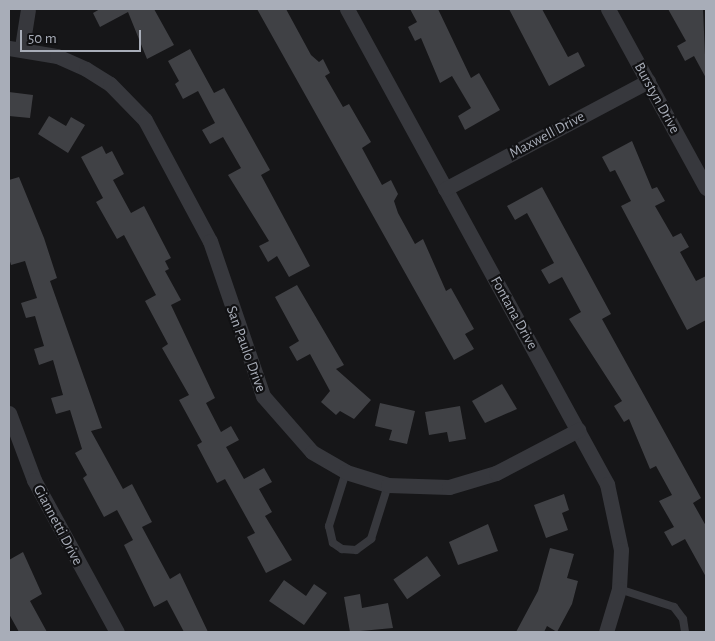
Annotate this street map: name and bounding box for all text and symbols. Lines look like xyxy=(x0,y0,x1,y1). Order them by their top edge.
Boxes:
scale bar xyxy=(22,20,144,52)
text: 50 m xyxy=(28,31,57,46)
street label: Burstyn Drive xyxy=(630,59,684,137)
street label: Maxwell Drive xyxy=(506,108,588,162)
street label: Fontana Drive xyxy=(487,273,541,353)
street label: San Paulo Drive xyxy=(222,303,270,395)
street label: Giannetti Drive xyxy=(29,482,87,568)

